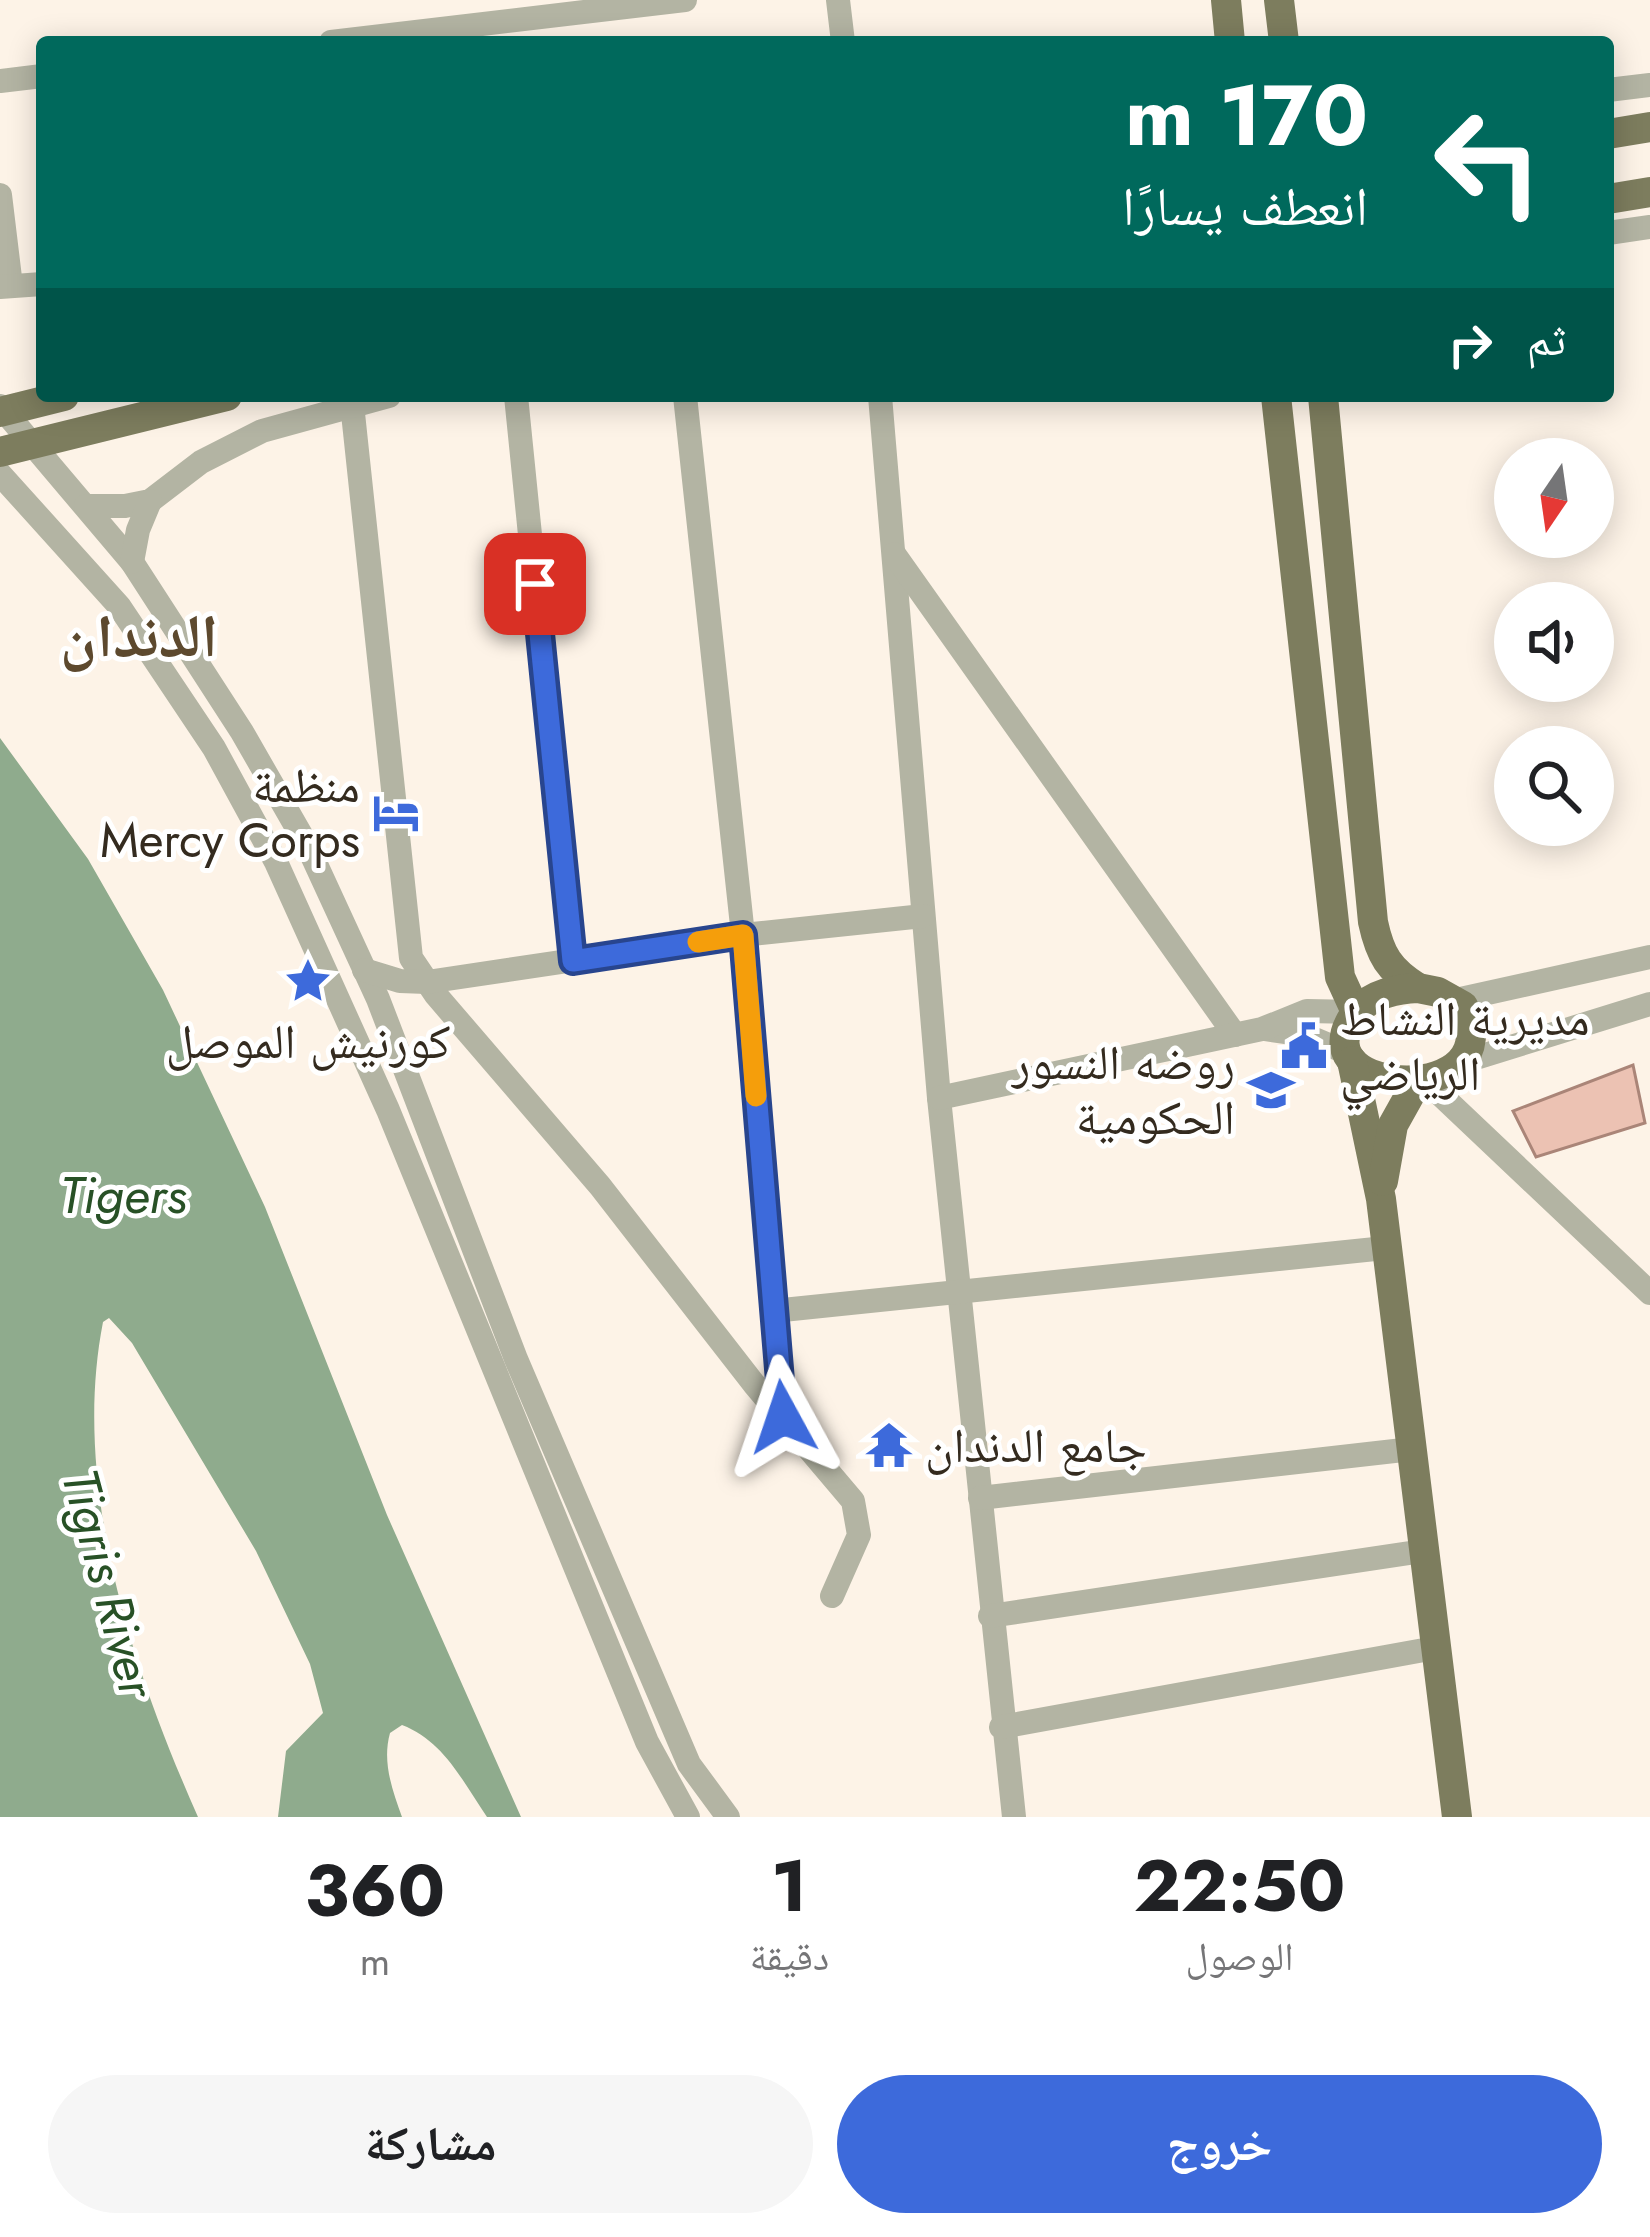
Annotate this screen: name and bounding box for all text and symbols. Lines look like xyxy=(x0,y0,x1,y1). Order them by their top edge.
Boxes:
text: 170 m xyxy=(1125,55,1368,177)
icon: left xyxy=(1410,84,1566,240)
text: انعطف يسارًا xyxy=(1122,167,1368,245)
text: ثم xyxy=(1527,307,1566,372)
icon: right xyxy=(1437,312,1503,378)
north arrow xyxy=(1494,438,1614,558)
map controls xyxy=(1494,438,1614,846)
pin xyxy=(484,533,586,635)
icon: arrive xyxy=(502,551,568,617)
button: sound xyxy=(1494,582,1614,702)
district label: الدندان xyxy=(60,593,218,680)
button: search xyxy=(1494,726,1614,846)
place label: منظمة Mercy Corps xyxy=(100,751,360,875)
hotel icon: منظمة Mercy Corps xyxy=(371,788,421,838)
place icon: كورنيش الموصل xyxy=(283,956,333,1006)
place label: مديرية النشاط الرياضي xyxy=(1340,984,1590,1111)
place label: كورنيش الموصل xyxy=(166,1007,450,1076)
public building icon: مديرية النشاط الرياضي xyxy=(1279,1021,1329,1071)
place label: روضه النسور الحكومية xyxy=(1011,1028,1235,1152)
school or university icon: روضه النسور الحكومية xyxy=(1246,1065,1296,1115)
water label: Tigers xyxy=(60,1158,187,1232)
position arrow xyxy=(720,1354,846,1480)
place label: جامع الدندان xyxy=(925,1411,1147,1480)
temple icon: جامع الدندان xyxy=(864,1420,914,1470)
water label: Tigris River xyxy=(43,1461,176,1708)
text: 1 xyxy=(771,1834,808,1938)
text: 22:50 xyxy=(1134,1834,1345,1938)
text: 360 xyxy=(305,1839,445,1943)
text: دقيقة xyxy=(750,1928,829,1985)
text: الوصول xyxy=(1186,1928,1293,1985)
text: m xyxy=(360,1933,390,1990)
button: مشاركة xyxy=(48,2075,813,2213)
button: خروج xyxy=(837,2075,1602,2213)

